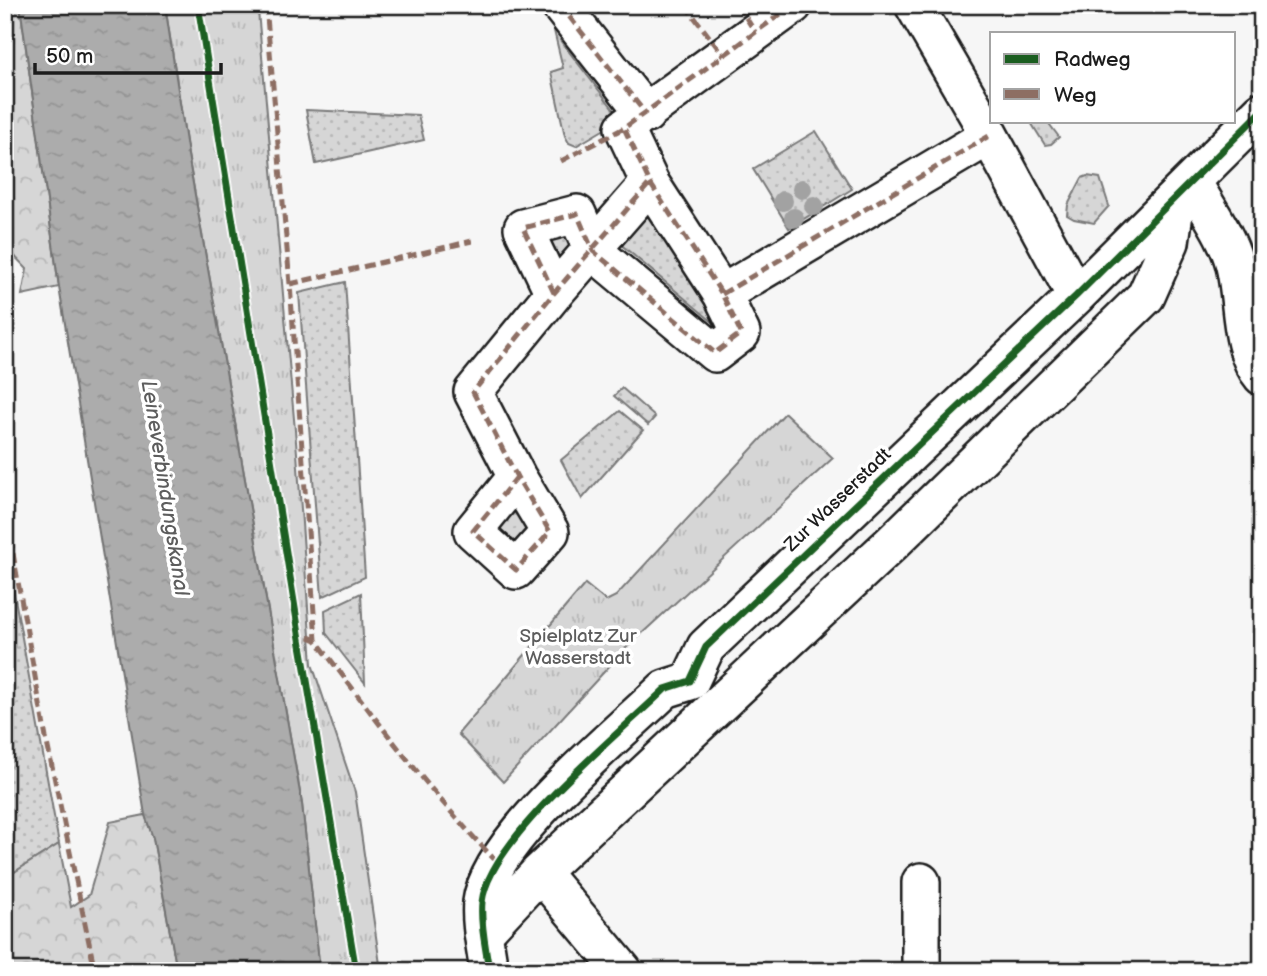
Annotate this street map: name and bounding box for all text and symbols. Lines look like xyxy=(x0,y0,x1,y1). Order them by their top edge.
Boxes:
scale bar xyxy=(35,32,220,76)
legend xyxy=(990,32,1236,122)
text: 50 m xyxy=(46,44,93,69)
text: Radweg xyxy=(1054,47,1131,72)
text: Weg xyxy=(1054,83,1097,108)
water label: Leineverbindungskanal xyxy=(136,379,195,599)
street label: Zur Wasserstadt xyxy=(779,443,896,557)
park label: Spielplatz Zur Wasserstadt xyxy=(519,625,638,670)

